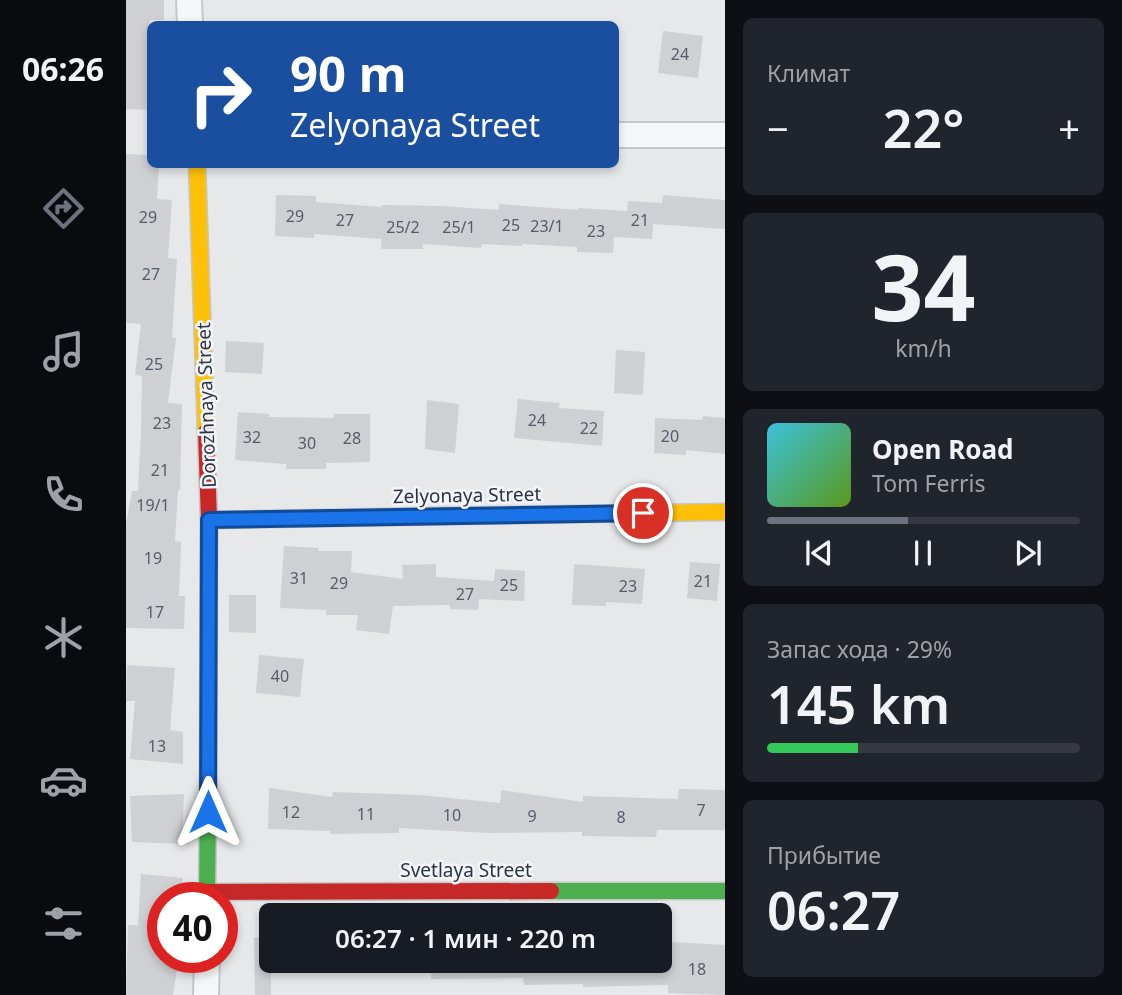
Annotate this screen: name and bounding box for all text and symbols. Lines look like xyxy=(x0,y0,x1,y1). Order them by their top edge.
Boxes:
text: 90 m xyxy=(290,40,407,106)
house number: 24 xyxy=(671,43,689,65)
text: 06:26 xyxy=(22,47,104,90)
icon: right xyxy=(175,49,266,140)
text: Климат xyxy=(767,57,850,89)
text: 22° xyxy=(883,92,964,163)
text: − xyxy=(767,102,789,154)
text: + xyxy=(1058,102,1080,154)
text: Zelyonaya Street xyxy=(290,103,540,146)
icon: directions xyxy=(39,184,88,233)
house number: 29 xyxy=(286,205,304,227)
house number: 29 xyxy=(139,206,157,228)
house number: 27 xyxy=(336,209,354,231)
house number: 21 xyxy=(631,209,649,231)
house number: 25 xyxy=(502,214,520,236)
house number: 23/1 xyxy=(530,215,564,237)
house number: 25/2 xyxy=(386,216,420,238)
house number: 25/1 xyxy=(442,216,476,238)
house number: 23 xyxy=(587,220,605,242)
text: 34 xyxy=(871,224,976,348)
house number: 27 xyxy=(142,263,160,285)
street label: Dorozhnaya Street xyxy=(190,322,222,488)
icon: music xyxy=(39,327,88,376)
text: km/h xyxy=(895,332,952,364)
house number: 25 xyxy=(145,353,163,375)
house number: 24 xyxy=(528,409,546,431)
house number: 23 xyxy=(153,412,171,434)
house number: 22 xyxy=(580,417,598,439)
house number: 20 xyxy=(661,425,679,447)
house number: 32 xyxy=(243,426,261,448)
house number: 28 xyxy=(343,427,361,449)
text: Open Road xyxy=(872,431,1014,467)
house number: 30 xyxy=(298,432,316,454)
house number: 21 xyxy=(151,459,169,481)
text: Tom Ferris xyxy=(872,467,985,499)
icon: phone xyxy=(39,470,88,519)
street label: Zelyonaya Street xyxy=(393,481,542,509)
pin xyxy=(613,483,673,543)
house number: 19/1 xyxy=(136,494,170,516)
icon: arrive xyxy=(624,494,662,532)
icon: previous xyxy=(800,534,838,572)
icon: pause xyxy=(904,534,942,572)
icon: next xyxy=(1009,534,1047,572)
house number: 19 xyxy=(144,547,162,569)
house number: 31 xyxy=(290,567,308,589)
house number: 21 xyxy=(694,570,712,592)
house number: 29 xyxy=(330,572,348,594)
house number: 25 xyxy=(500,574,518,596)
house number: 23 xyxy=(619,575,637,597)
house number: 27 xyxy=(456,583,474,605)
house number: 17 xyxy=(146,601,164,623)
icon: climate xyxy=(39,613,88,662)
text: Запас хода · 29% xyxy=(767,633,952,665)
house number: 40 xyxy=(271,665,289,687)
text: 145 km xyxy=(767,668,950,739)
house number: 13 xyxy=(148,735,166,757)
icon: car xyxy=(39,756,88,805)
position arrow xyxy=(171,775,245,849)
house number: 7 xyxy=(696,799,706,821)
house number: 12 xyxy=(282,801,300,823)
house number: 11 xyxy=(357,803,375,825)
house number: 10 xyxy=(443,804,461,826)
house number: 9 xyxy=(527,805,537,827)
house number: 8 xyxy=(616,806,626,828)
text: Прибытие xyxy=(767,839,881,871)
street label: Svetlaya Street xyxy=(400,857,532,883)
text: 06:27 xyxy=(767,874,900,945)
speed limit sign: 40 xyxy=(147,882,238,973)
icon: filters xyxy=(39,899,88,948)
text: 06:27 · 1 мин · 220 m xyxy=(335,920,596,956)
house number: 18 xyxy=(688,958,706,980)

